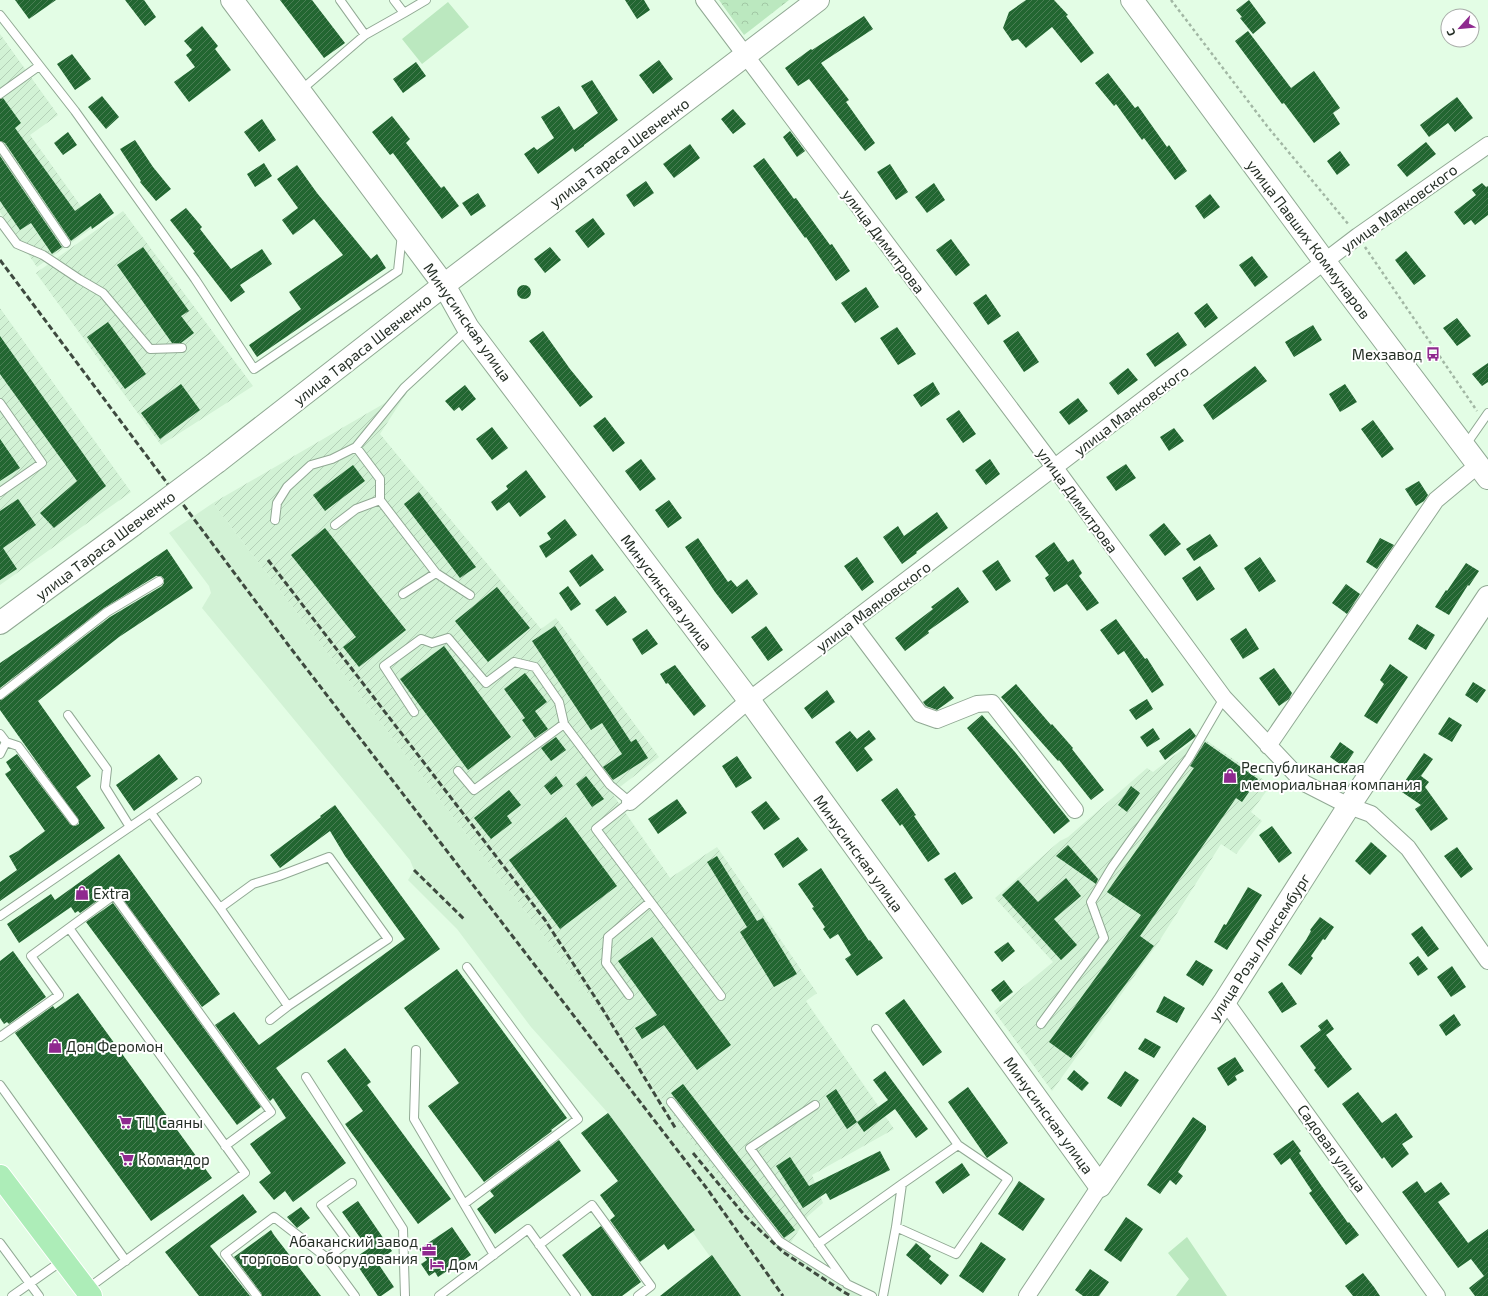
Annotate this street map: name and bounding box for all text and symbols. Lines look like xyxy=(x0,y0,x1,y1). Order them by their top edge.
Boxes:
north arrow xyxy=(1440,8,1480,48)
text: С xyxy=(1443,26,1458,39)
street label: улица Тараса Шевченко xyxy=(546,94,693,211)
street label: улица Павших Коммунаров xyxy=(1242,156,1375,323)
street label: улица Маяковского xyxy=(1338,160,1461,257)
street label: улица Димитрова xyxy=(838,185,929,297)
street label: Минусинская улица xyxy=(419,259,516,385)
street label: улица Тараса Шевченко xyxy=(289,290,435,409)
place label: Мехзавод xyxy=(1352,345,1422,363)
bus stop icon: Мехзавод xyxy=(1425,346,1441,362)
street label: улица Маяковского xyxy=(1070,361,1193,460)
street label: улица Димитрова xyxy=(1033,444,1122,557)
street label: улица Тараса Шевченко xyxy=(32,487,179,604)
street label: Минусинская улица xyxy=(617,530,716,654)
street label: улица Маяковского xyxy=(812,557,935,656)
place label: Республиканская мемориальная компания xyxy=(1241,758,1421,793)
shop icon: Республиканская мемориальная компания xyxy=(1222,768,1238,784)
street label: Минусинская улица xyxy=(810,791,908,916)
street label: улица Розы Люксембург xyxy=(1204,870,1314,1025)
place label: Extra xyxy=(93,884,129,902)
shop icon: Extra xyxy=(74,885,90,901)
place label: Дон Феромон xyxy=(66,1037,163,1055)
shop icon: Дон Феромон xyxy=(47,1038,63,1054)
street label: Минусинская улица xyxy=(1000,1053,1098,1178)
street label: Садовая улица xyxy=(1293,1101,1370,1196)
place label: ТЦ Саяны xyxy=(136,1113,203,1131)
supermarket icon: ТЦ Саяны xyxy=(117,1114,133,1130)
place label: Командор xyxy=(138,1150,210,1168)
supermarket icon: Командор xyxy=(119,1151,135,1167)
place label: Абаканский завод торгового оборудования xyxy=(241,1232,418,1268)
office icon: Абаканский завод торгового оборудования xyxy=(421,1242,437,1258)
place label: Дом xyxy=(448,1255,478,1273)
hotel icon: Дом xyxy=(429,1256,445,1272)

